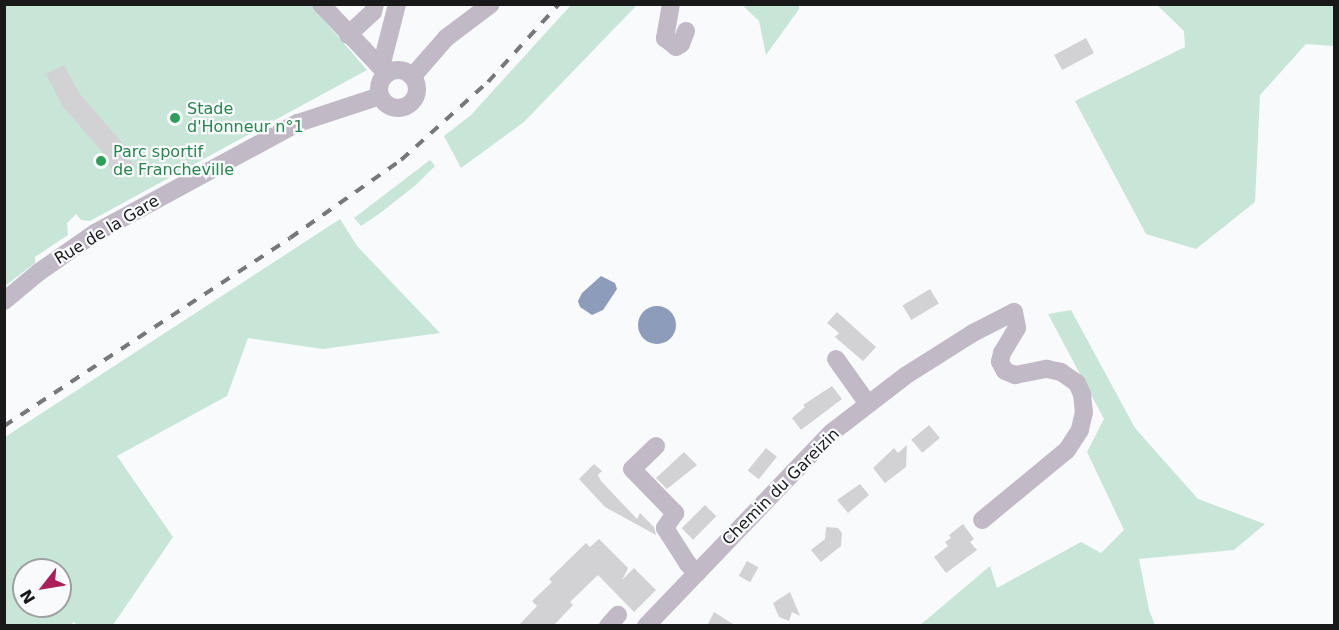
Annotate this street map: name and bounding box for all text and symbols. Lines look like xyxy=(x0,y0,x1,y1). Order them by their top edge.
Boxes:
place label: Stade d'Honneur n°1 xyxy=(187,99,304,137)
marker: Stade d'Honneur n°1 xyxy=(168,111,182,125)
place label: Parc sportif de Francheville xyxy=(113,142,234,180)
marker: Parc sportif de Francheville xyxy=(94,154,108,168)
street label: Rue de la Gare xyxy=(51,191,163,269)
street label: Chemin du Gareizin xyxy=(719,425,843,549)
north arrow xyxy=(12,558,72,618)
text: N xyxy=(16,586,39,607)

